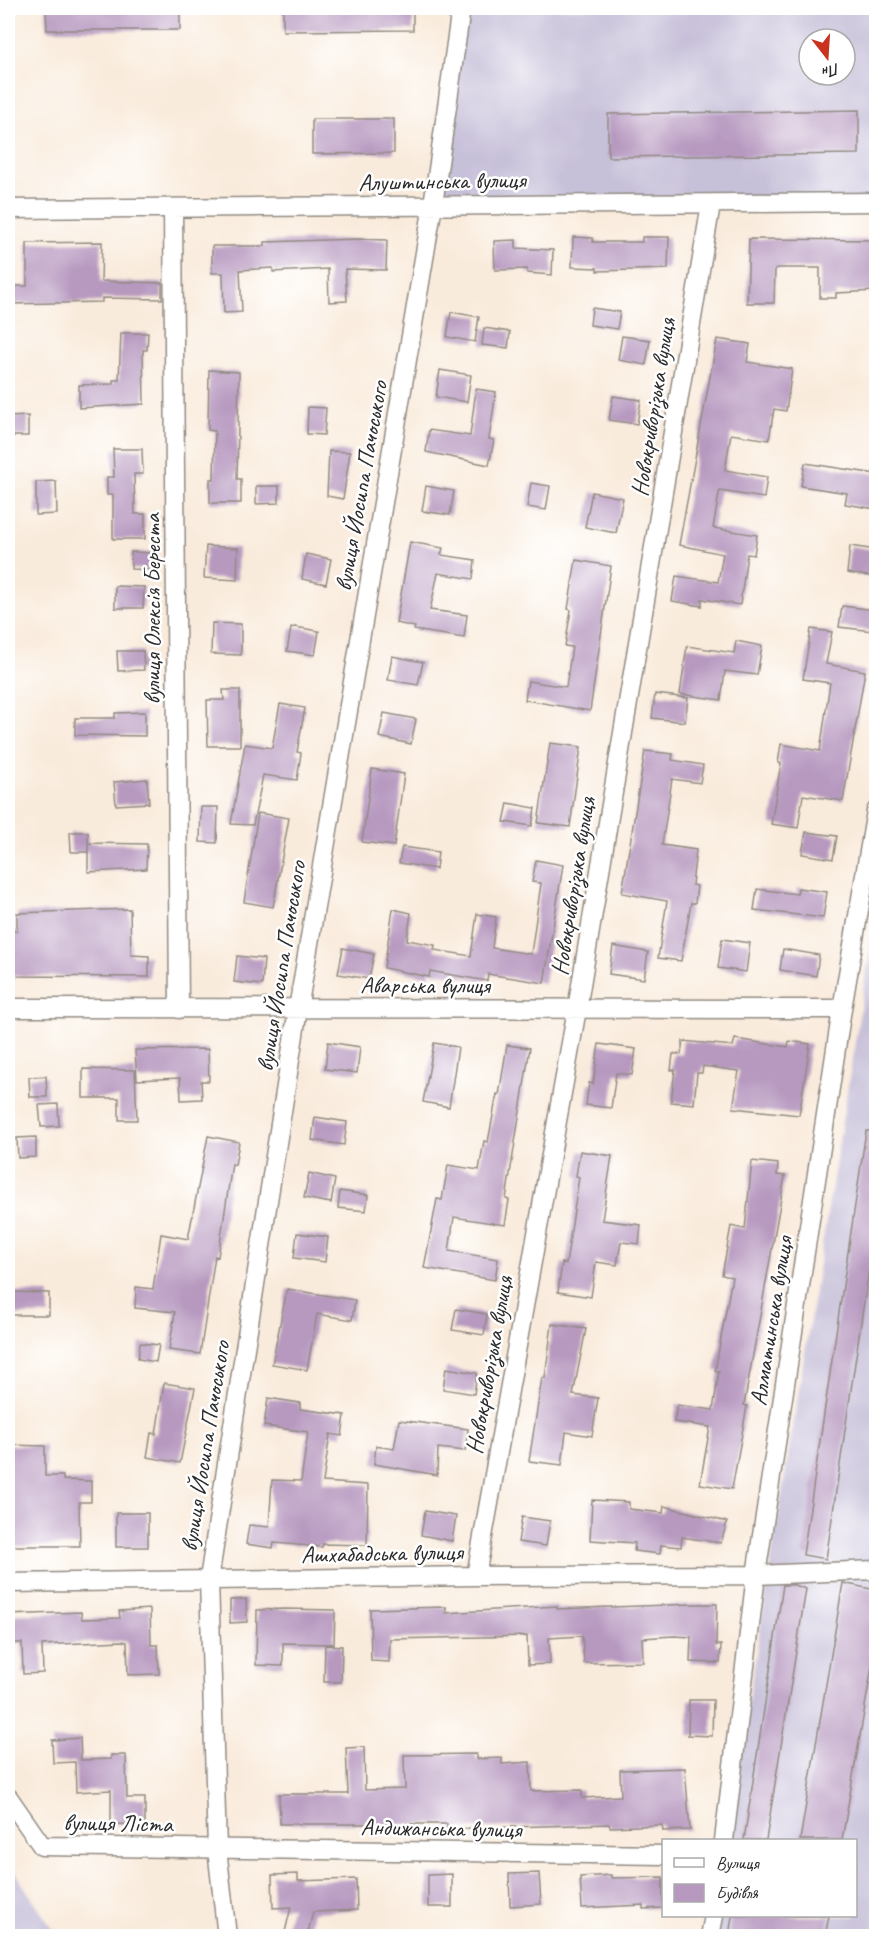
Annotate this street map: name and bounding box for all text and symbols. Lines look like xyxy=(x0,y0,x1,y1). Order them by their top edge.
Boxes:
north arrow xyxy=(797,27,857,87)
text: Пн xyxy=(819,58,842,83)
street label: Алуштинська вулиця xyxy=(358,165,528,197)
street label: Новокриворізька вулиця xyxy=(624,314,683,498)
street label: вулиця Йосипа Пачоського xyxy=(328,377,394,593)
street label: вулиця Олексія Береста xyxy=(137,512,167,704)
street label: Новокриворізька вулиця xyxy=(544,793,603,977)
street label: вулиця Йосипа Пачоського xyxy=(250,857,313,1073)
street label: Аварська вулиця xyxy=(360,970,491,1000)
street label: Алматинська вулиця xyxy=(743,1233,799,1408)
street label: Новокриворізька вулиця xyxy=(459,1272,521,1456)
street label: вулиця Йосипа Пачоського xyxy=(174,1337,237,1553)
street label: Ашхабадська вулиця xyxy=(301,1537,465,1569)
street label: вулиця Ліста xyxy=(63,1807,174,1839)
street label: Андижанська вулиця xyxy=(360,1812,523,1844)
legend xyxy=(662,1839,857,1917)
text: Вулиця xyxy=(716,1852,760,1874)
text: Будівля xyxy=(716,1882,759,1904)

